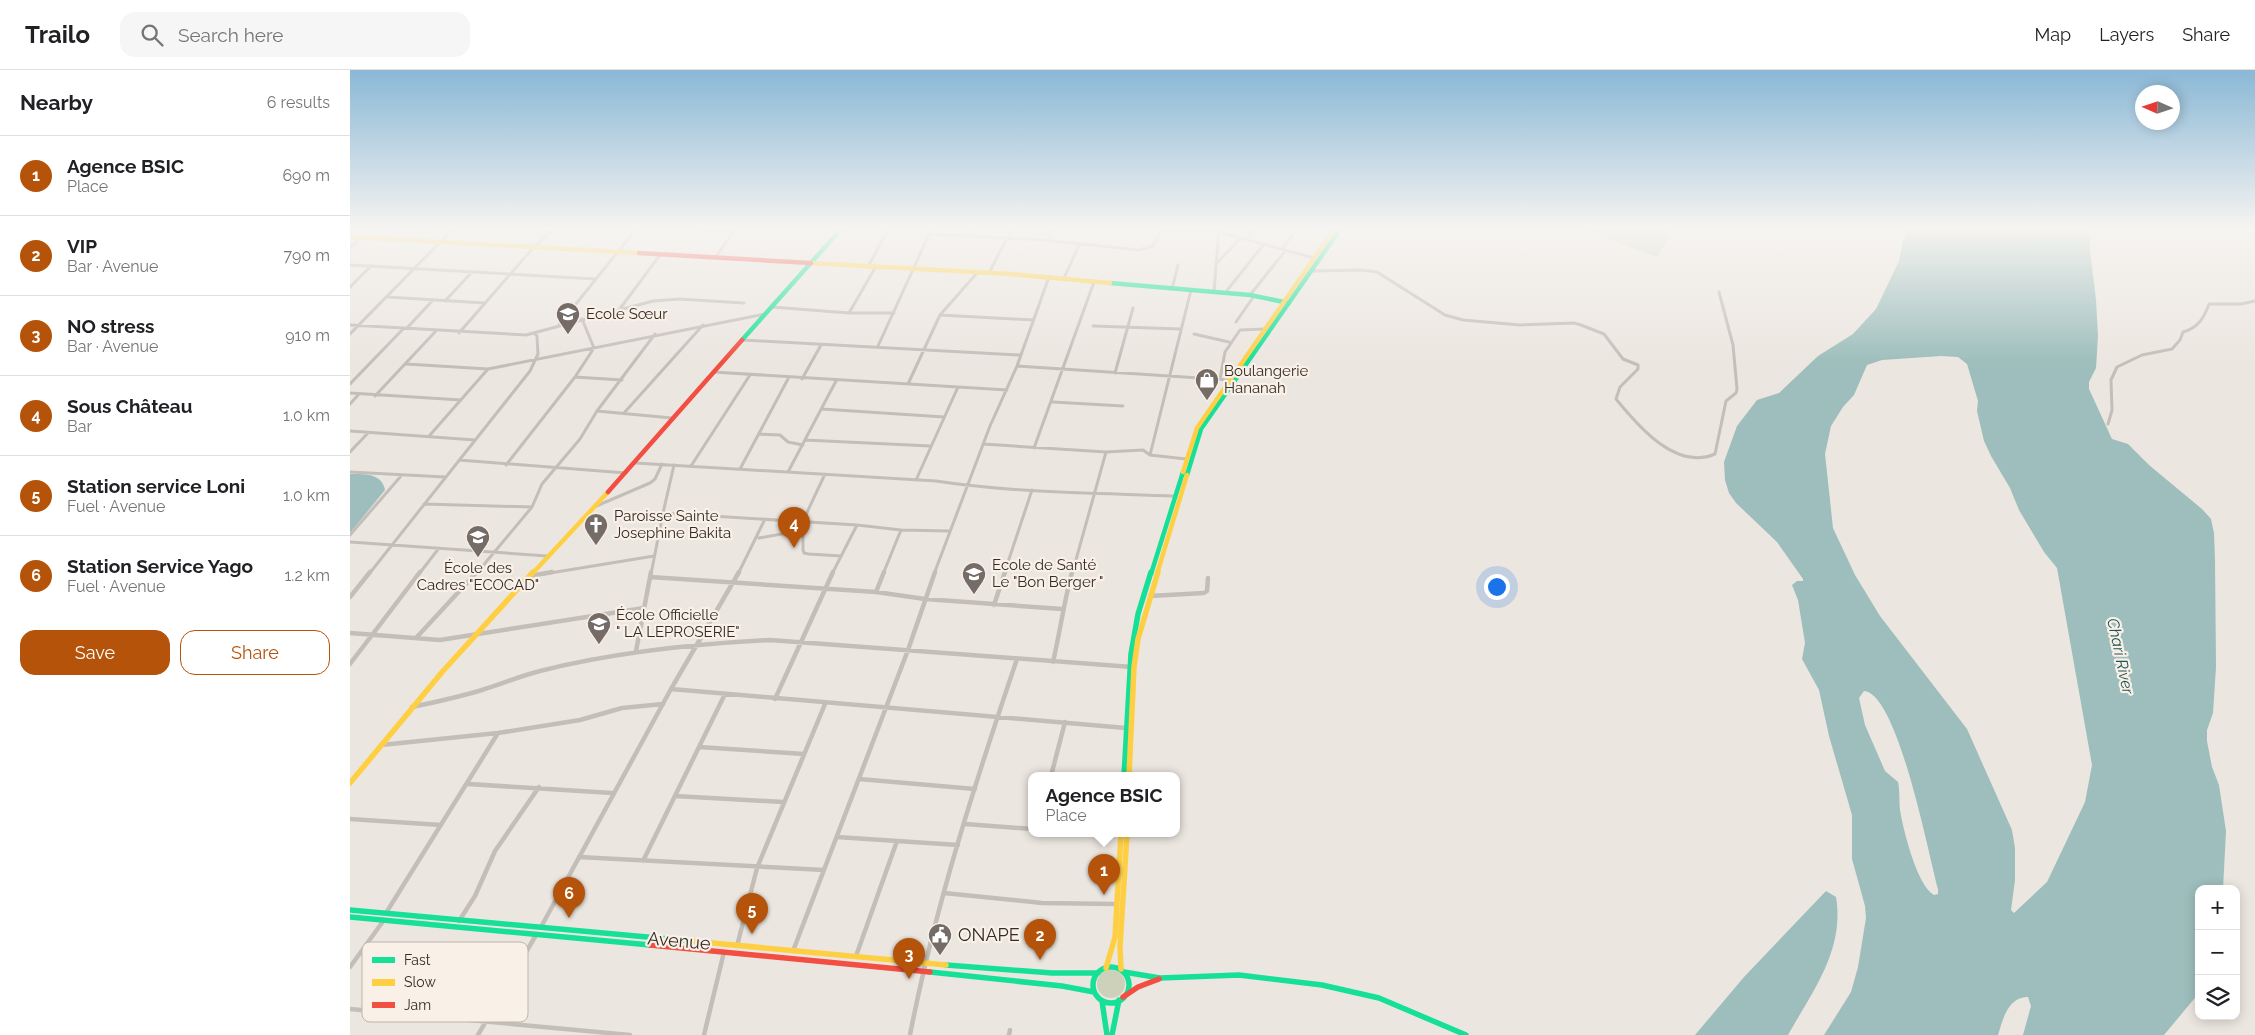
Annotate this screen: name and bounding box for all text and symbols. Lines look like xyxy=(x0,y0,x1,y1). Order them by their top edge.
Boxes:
search box xyxy=(120,12,470,57)
text: Trailo xyxy=(25,20,90,49)
icon: search xyxy=(138,21,166,49)
text: Search here xyxy=(178,24,283,46)
text: Map xyxy=(2035,24,2071,45)
text: Layers xyxy=(2099,24,2154,45)
text: Share xyxy=(2182,24,2230,45)
north arrow xyxy=(2135,85,2180,130)
text: Nearby xyxy=(20,90,93,115)
text: 6 results xyxy=(267,93,330,112)
text: Agence BSIC xyxy=(67,155,184,177)
text: 1 xyxy=(32,166,40,185)
text: 690 m xyxy=(282,166,330,185)
text: Place xyxy=(67,177,108,196)
text: VIP xyxy=(67,235,97,257)
text: 2 xyxy=(31,246,41,265)
text: 790 m xyxy=(284,246,330,265)
text: Bar · Avenue xyxy=(67,257,158,276)
school or university icon: Ecole Sœur xyxy=(555,301,581,335)
place label: Ecole Sœur xyxy=(586,305,668,323)
text: NO stress xyxy=(67,315,154,337)
text: 3 xyxy=(32,326,40,345)
text: 910 m xyxy=(285,326,330,345)
text: Bar · Avenue xyxy=(67,337,158,356)
place label: Boulangerie Hananah xyxy=(1224,362,1308,397)
shop icon: Boulangerie Hananah xyxy=(1194,367,1220,401)
text: Sous Château xyxy=(67,395,192,417)
text: 4 xyxy=(31,406,41,425)
text: 1.0 km xyxy=(283,406,330,425)
text: Bar xyxy=(67,417,92,436)
text: Station service Loni xyxy=(67,475,245,497)
text: 5 xyxy=(32,486,40,505)
text: 1.0 km xyxy=(283,486,330,505)
text: Fuel · Avenue xyxy=(67,497,166,516)
place label: Paroisse Sainte Josephine Bakita xyxy=(614,507,731,542)
pin: 4 xyxy=(778,507,810,548)
church icon: Paroisse Sainte Josephine Bakita xyxy=(583,512,609,546)
school or university icon: École des Cadres "ECOCAD" xyxy=(465,524,491,558)
text: Station Service Yago xyxy=(67,555,253,577)
place label: Ecole de Santé Le "Bon Berger " xyxy=(992,556,1104,591)
place label: École des Cadres "ECOCAD" xyxy=(417,559,539,594)
school or university icon: Ecole de Santé Le "Bon Berger " xyxy=(961,561,987,595)
text: 6 xyxy=(31,566,41,585)
text: 1.2 km xyxy=(285,566,330,585)
your location xyxy=(1484,574,1510,600)
text: Fuel · Avenue xyxy=(67,577,166,596)
place label: École Officielle " LA LEPROSERIE" xyxy=(616,606,740,641)
school or university icon: École Officielle " LA LEPROSERIE" xyxy=(586,611,612,645)
water label: Chari River xyxy=(2103,616,2138,696)
button: Save xyxy=(20,630,170,675)
button: Share xyxy=(180,630,330,675)
popup xyxy=(1028,772,1180,837)
text: Agence BSIC xyxy=(1046,784,1162,806)
text: Place xyxy=(1046,806,1087,825)
pin: 1 xyxy=(1088,854,1120,895)
pin: 6 xyxy=(553,877,585,918)
map controls xyxy=(2195,885,2240,1020)
button: + xyxy=(2195,885,2240,930)
pin: 5 xyxy=(736,893,768,934)
pin: 2 xyxy=(1024,919,1056,960)
public building icon: ONAPE xyxy=(927,922,953,956)
place label: ONAPE xyxy=(958,924,1020,945)
street label: Avenue xyxy=(647,927,712,954)
button: − xyxy=(2195,930,2240,975)
pin: 3 xyxy=(893,938,925,979)
legend xyxy=(362,942,528,1022)
text: Fast xyxy=(404,952,431,968)
text: Slow xyxy=(404,974,436,990)
button: layers xyxy=(2195,975,2240,1020)
text: Jam xyxy=(404,997,431,1013)

